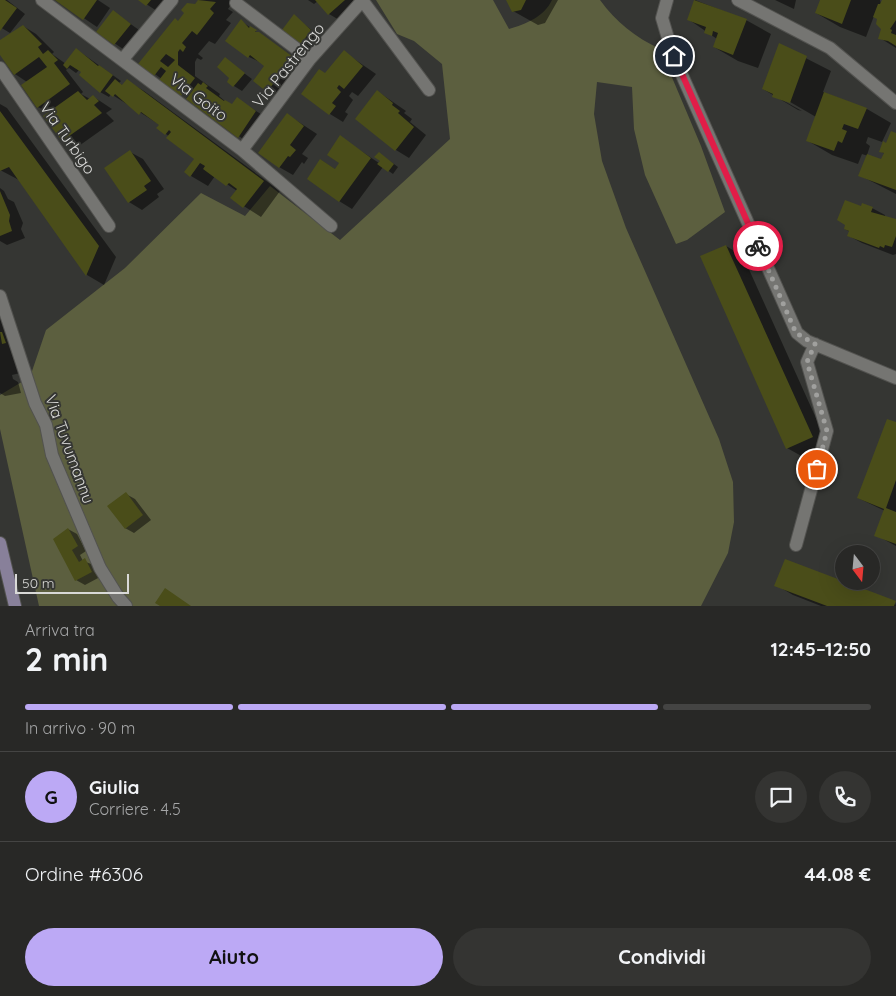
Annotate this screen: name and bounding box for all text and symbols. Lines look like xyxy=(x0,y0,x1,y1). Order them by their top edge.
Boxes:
street label: Via Pastrengo xyxy=(248,18,328,112)
pin xyxy=(653,35,695,77)
icon: home xyxy=(660,42,688,70)
street label: Via Goito xyxy=(166,69,232,125)
street label: Via Turbigo xyxy=(36,98,100,178)
courier xyxy=(733,221,783,271)
icon: bike xyxy=(744,232,772,260)
street label: Via Tuvumannu xyxy=(41,392,99,506)
pin xyxy=(796,448,838,490)
icon: bag xyxy=(803,455,831,483)
north arrow xyxy=(835,545,880,590)
map controls xyxy=(835,545,880,590)
scale bar xyxy=(15,571,129,594)
text: 50 m xyxy=(22,574,55,592)
text: Arriva tra xyxy=(25,620,95,640)
text: 12:45–12:50 xyxy=(770,637,871,661)
text: 2 min xyxy=(25,639,108,679)
text: In arrivo · 90 m xyxy=(25,718,135,738)
button: chat xyxy=(755,771,807,823)
button: phone xyxy=(819,771,871,823)
text: Giulia xyxy=(89,775,139,799)
text: G xyxy=(44,785,58,809)
text: Corriere · 4.5 xyxy=(89,799,181,819)
text: Ordine #6306 xyxy=(25,862,143,886)
text: 44.08 € xyxy=(805,862,871,886)
button: Aiuto xyxy=(25,928,443,986)
button: Condividi xyxy=(453,928,871,986)

